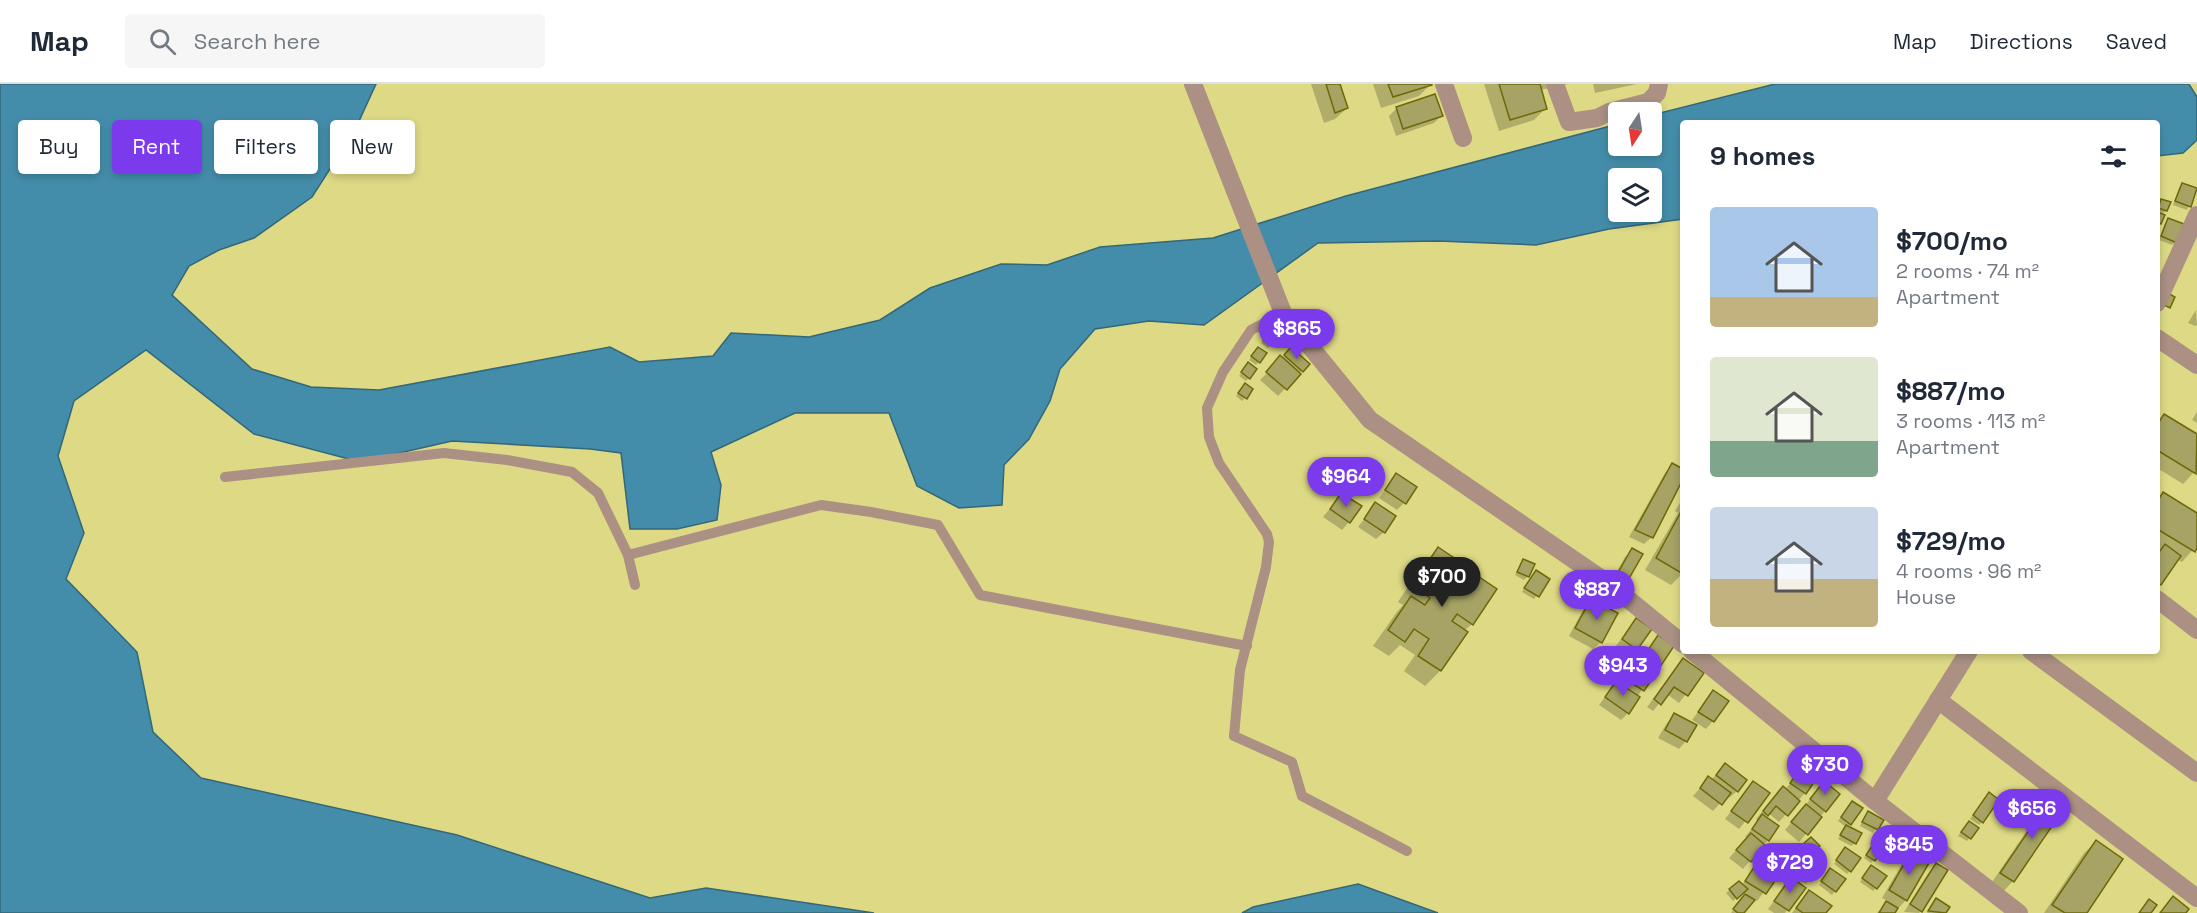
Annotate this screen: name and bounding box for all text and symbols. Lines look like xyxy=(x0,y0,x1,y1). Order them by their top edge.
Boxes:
search box xyxy=(125,14,545,68)
text: Map xyxy=(30,23,89,59)
icon: search xyxy=(146,25,179,58)
text: Search here xyxy=(194,27,321,55)
text: Map xyxy=(1893,28,1937,55)
text: Directions xyxy=(1970,28,2073,55)
text: Saved xyxy=(2106,28,2167,55)
north arrow xyxy=(1608,102,1662,156)
map controls xyxy=(1608,102,1662,222)
chip: Buy xyxy=(18,120,100,174)
chip: Rent xyxy=(112,120,202,174)
chip: Filters xyxy=(214,120,318,174)
chip: New xyxy=(330,120,415,174)
text: 9 homes xyxy=(1710,139,1815,173)
icon: filters xyxy=(2097,140,2130,173)
button: layers xyxy=(1608,168,1662,222)
text: $700/mo xyxy=(1896,224,2008,258)
icon: home xyxy=(1758,231,1830,303)
text: 2 rooms · 74 m² xyxy=(1896,258,2039,284)
text: Apartment xyxy=(1896,284,2000,310)
pin: $865 xyxy=(1261,309,1333,360)
text: $865 xyxy=(1273,315,1321,341)
text: $887/mo xyxy=(1896,374,2005,408)
icon: home xyxy=(1758,381,1830,453)
text: 3 rooms · 113 m² xyxy=(1896,408,2045,434)
text: Apartment xyxy=(1896,434,2000,460)
pin: $964 xyxy=(1310,457,1382,508)
text: $964 xyxy=(1321,463,1371,489)
text: $729/mo xyxy=(1896,524,2006,558)
icon: home xyxy=(1758,531,1830,603)
pin: $700 xyxy=(1406,557,1478,608)
text: 4 rooms · 96 m² xyxy=(1896,558,2041,584)
text: $700 xyxy=(1417,563,1467,589)
pin: $887 xyxy=(1561,570,1633,621)
text: $887 xyxy=(1574,576,1621,602)
text: House xyxy=(1896,584,1956,610)
pin: $943 xyxy=(1587,646,1659,697)
text: $943 xyxy=(1598,652,1648,678)
pin: $730 xyxy=(1789,745,1861,796)
text: $730 xyxy=(1801,751,1849,777)
pin: $656 xyxy=(1996,789,2068,840)
text: $656 xyxy=(2008,795,2056,821)
pin: $845 xyxy=(1873,825,1945,876)
text: $845 xyxy=(1885,831,1933,857)
pin: $729 xyxy=(1754,843,1826,894)
text: $729 xyxy=(1766,849,1814,875)

